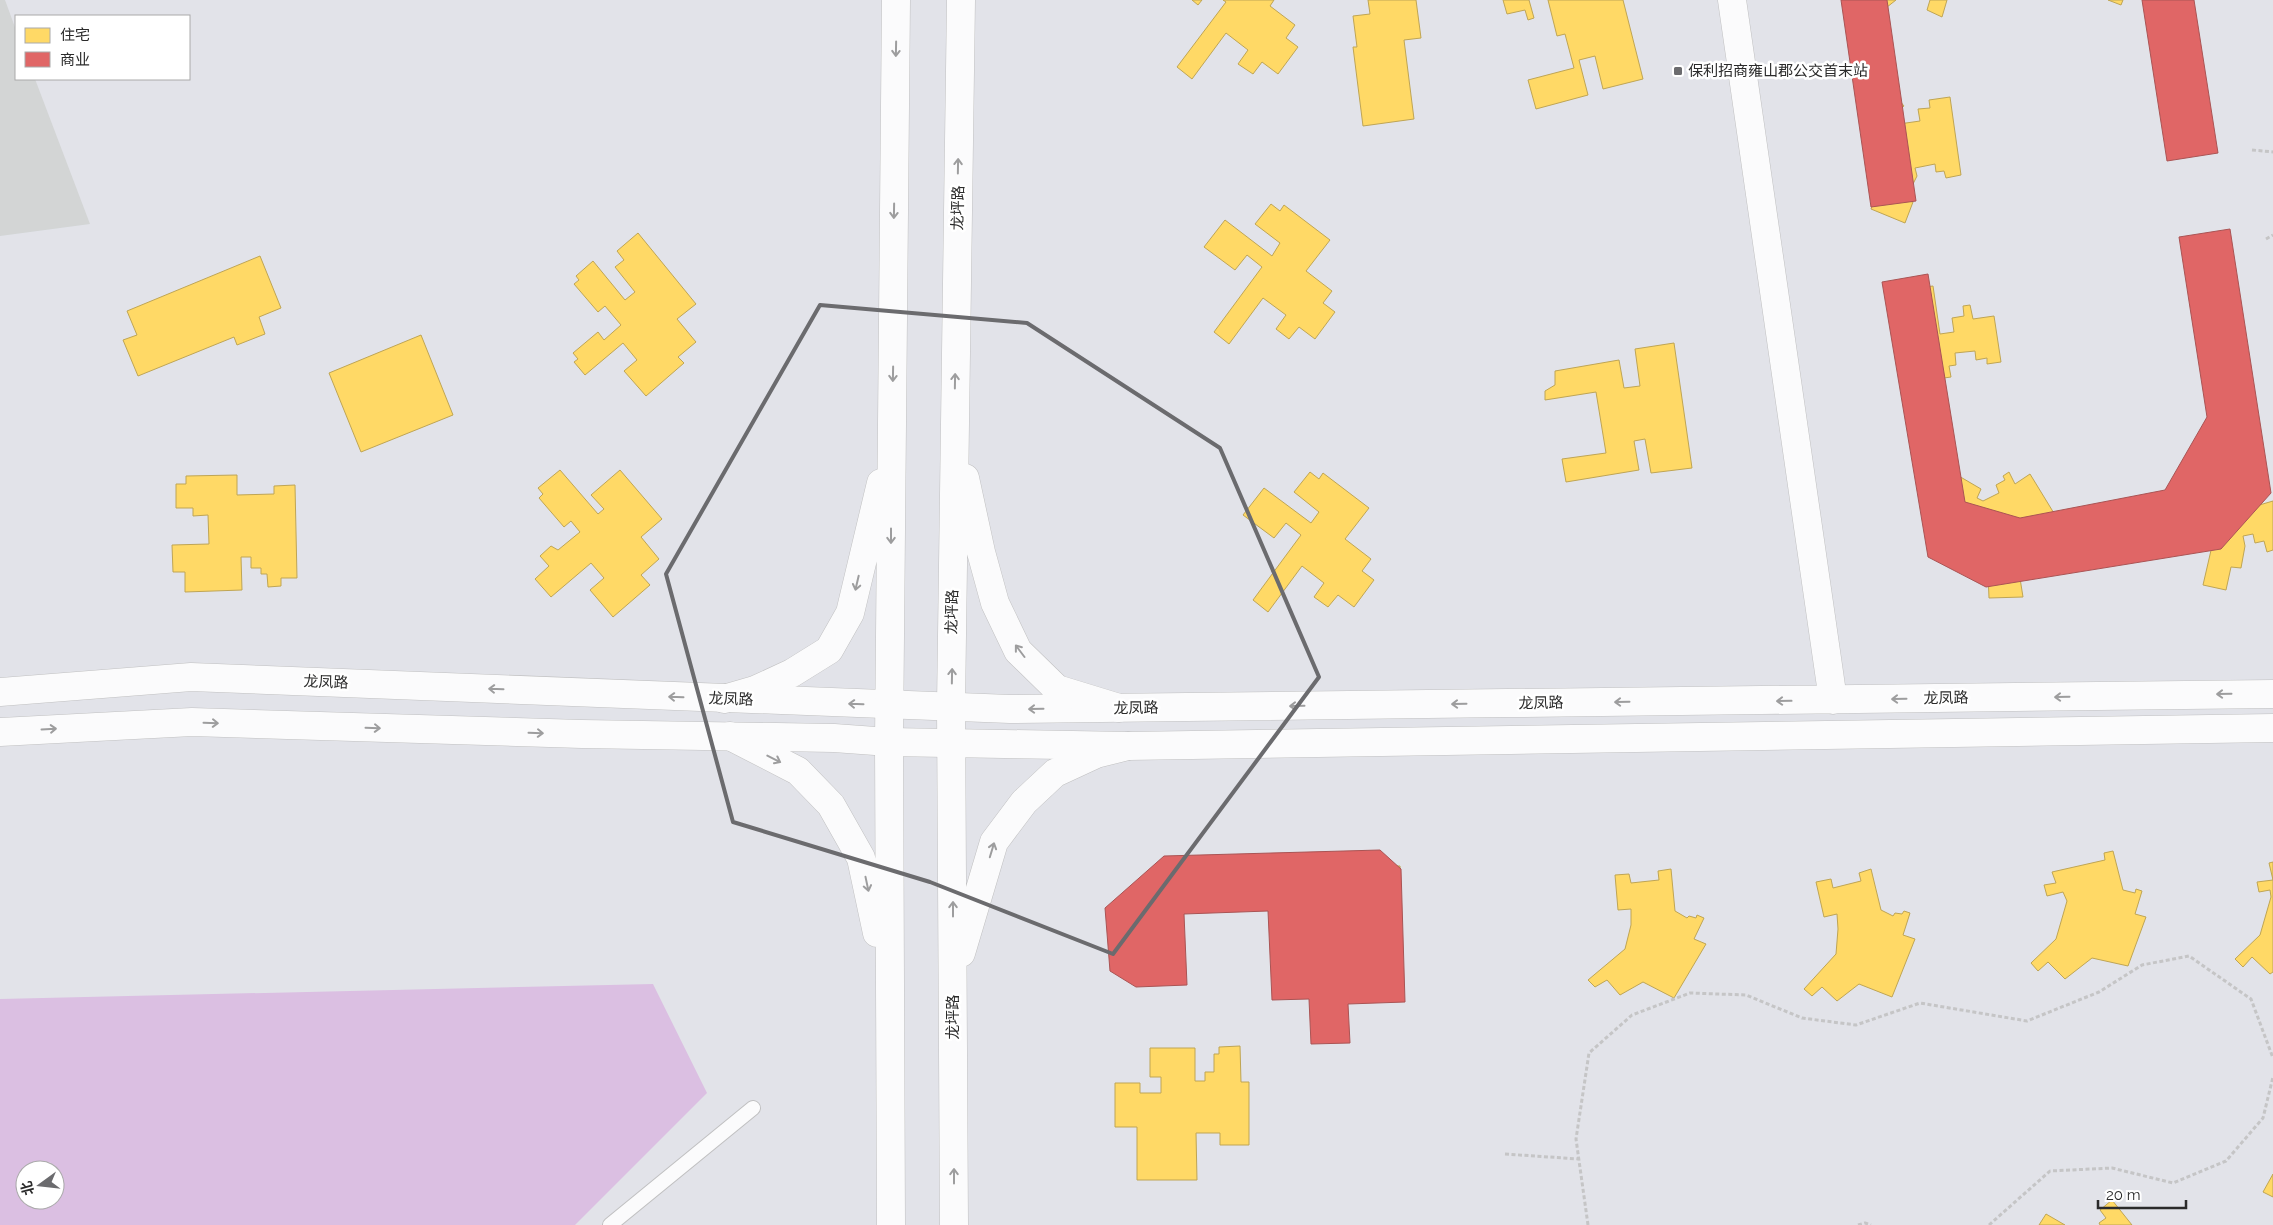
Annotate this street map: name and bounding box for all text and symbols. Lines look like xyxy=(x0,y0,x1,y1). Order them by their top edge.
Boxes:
legend xyxy=(15,15,190,80)
text: 住宅 xyxy=(60,26,90,44)
one-way arrow xyxy=(891,40,901,56)
text: 商业 xyxy=(60,51,90,69)
place label: 保利招商雍山郡公交首末站 xyxy=(1688,62,1868,80)
marker: 保利招商雍山郡公交首末站 xyxy=(1672,65,1684,77)
one-way arrow xyxy=(953,159,963,175)
street label: 龙坪路 xyxy=(949,185,967,231)
one-way arrow xyxy=(889,202,899,219)
one-way arrow xyxy=(888,365,898,381)
one-way arrow xyxy=(951,374,960,390)
one-way arrow xyxy=(886,528,896,544)
one-way arrow xyxy=(852,575,861,591)
street label: 龙坪路 xyxy=(943,589,961,635)
one-way arrow xyxy=(1015,644,1025,658)
one-way arrow xyxy=(947,669,957,685)
street label: 龙凤路 xyxy=(303,672,349,692)
one-way arrow xyxy=(488,685,504,694)
street label: 龙凤路 xyxy=(708,689,754,709)
street label: 龙凤路 xyxy=(1923,689,1969,707)
one-way arrow xyxy=(2217,689,2233,699)
one-way arrow xyxy=(668,692,684,701)
one-way arrow xyxy=(2054,692,2070,701)
street label: 龙凤路 xyxy=(1518,694,1564,712)
one-way arrow xyxy=(1892,694,1908,704)
one-way arrow xyxy=(1777,696,1793,705)
one-way arrow xyxy=(1614,697,1630,707)
one-way arrow xyxy=(848,699,864,709)
street label: 龙凤路 xyxy=(1113,699,1159,717)
one-way arrow xyxy=(1452,699,1468,709)
one-way arrow xyxy=(1289,701,1306,711)
one-way arrow xyxy=(1028,704,1044,714)
one-way arrow xyxy=(203,718,219,727)
one-way arrow xyxy=(365,723,381,732)
one-way arrow xyxy=(40,725,56,734)
one-way arrow xyxy=(528,728,544,737)
one-way arrow xyxy=(766,754,781,764)
one-way arrow xyxy=(987,842,997,858)
one-way arrow xyxy=(862,876,872,892)
one-way arrow xyxy=(948,901,958,918)
street label: 龙坪路 xyxy=(944,994,962,1040)
north arrow xyxy=(15,1160,65,1210)
one-way arrow xyxy=(949,1169,959,1185)
scale bar xyxy=(2098,1178,2186,1210)
text: 北 xyxy=(18,1180,37,1197)
text: 20 m xyxy=(2106,1186,2141,1204)

